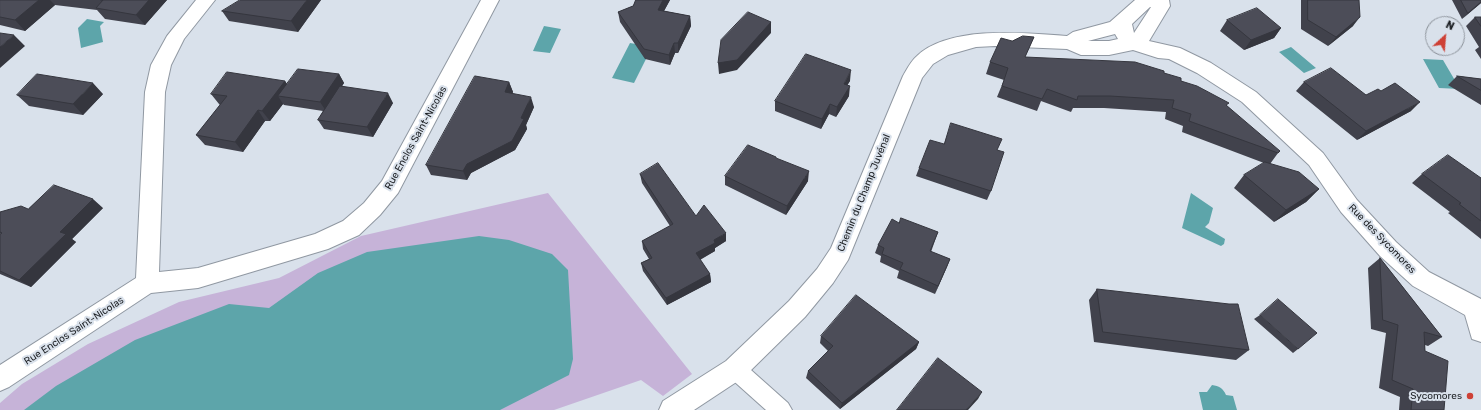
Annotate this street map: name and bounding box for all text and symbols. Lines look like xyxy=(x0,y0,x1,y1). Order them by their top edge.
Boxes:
north arrow xyxy=(1425,16,1465,56)
text: N xyxy=(1444,18,1456,33)
street label: Rue Enclos Saint-Nicolas xyxy=(383,84,449,192)
street label: Chemin du Champ Juvénal xyxy=(835,133,893,253)
street label: Rue des Sycomores xyxy=(1346,202,1418,276)
street label: Rue Enclos Saint-Nicolas xyxy=(22,294,126,368)
place label: Sycomores xyxy=(1410,390,1462,402)
marker: Sycomores xyxy=(1465,391,1475,401)

